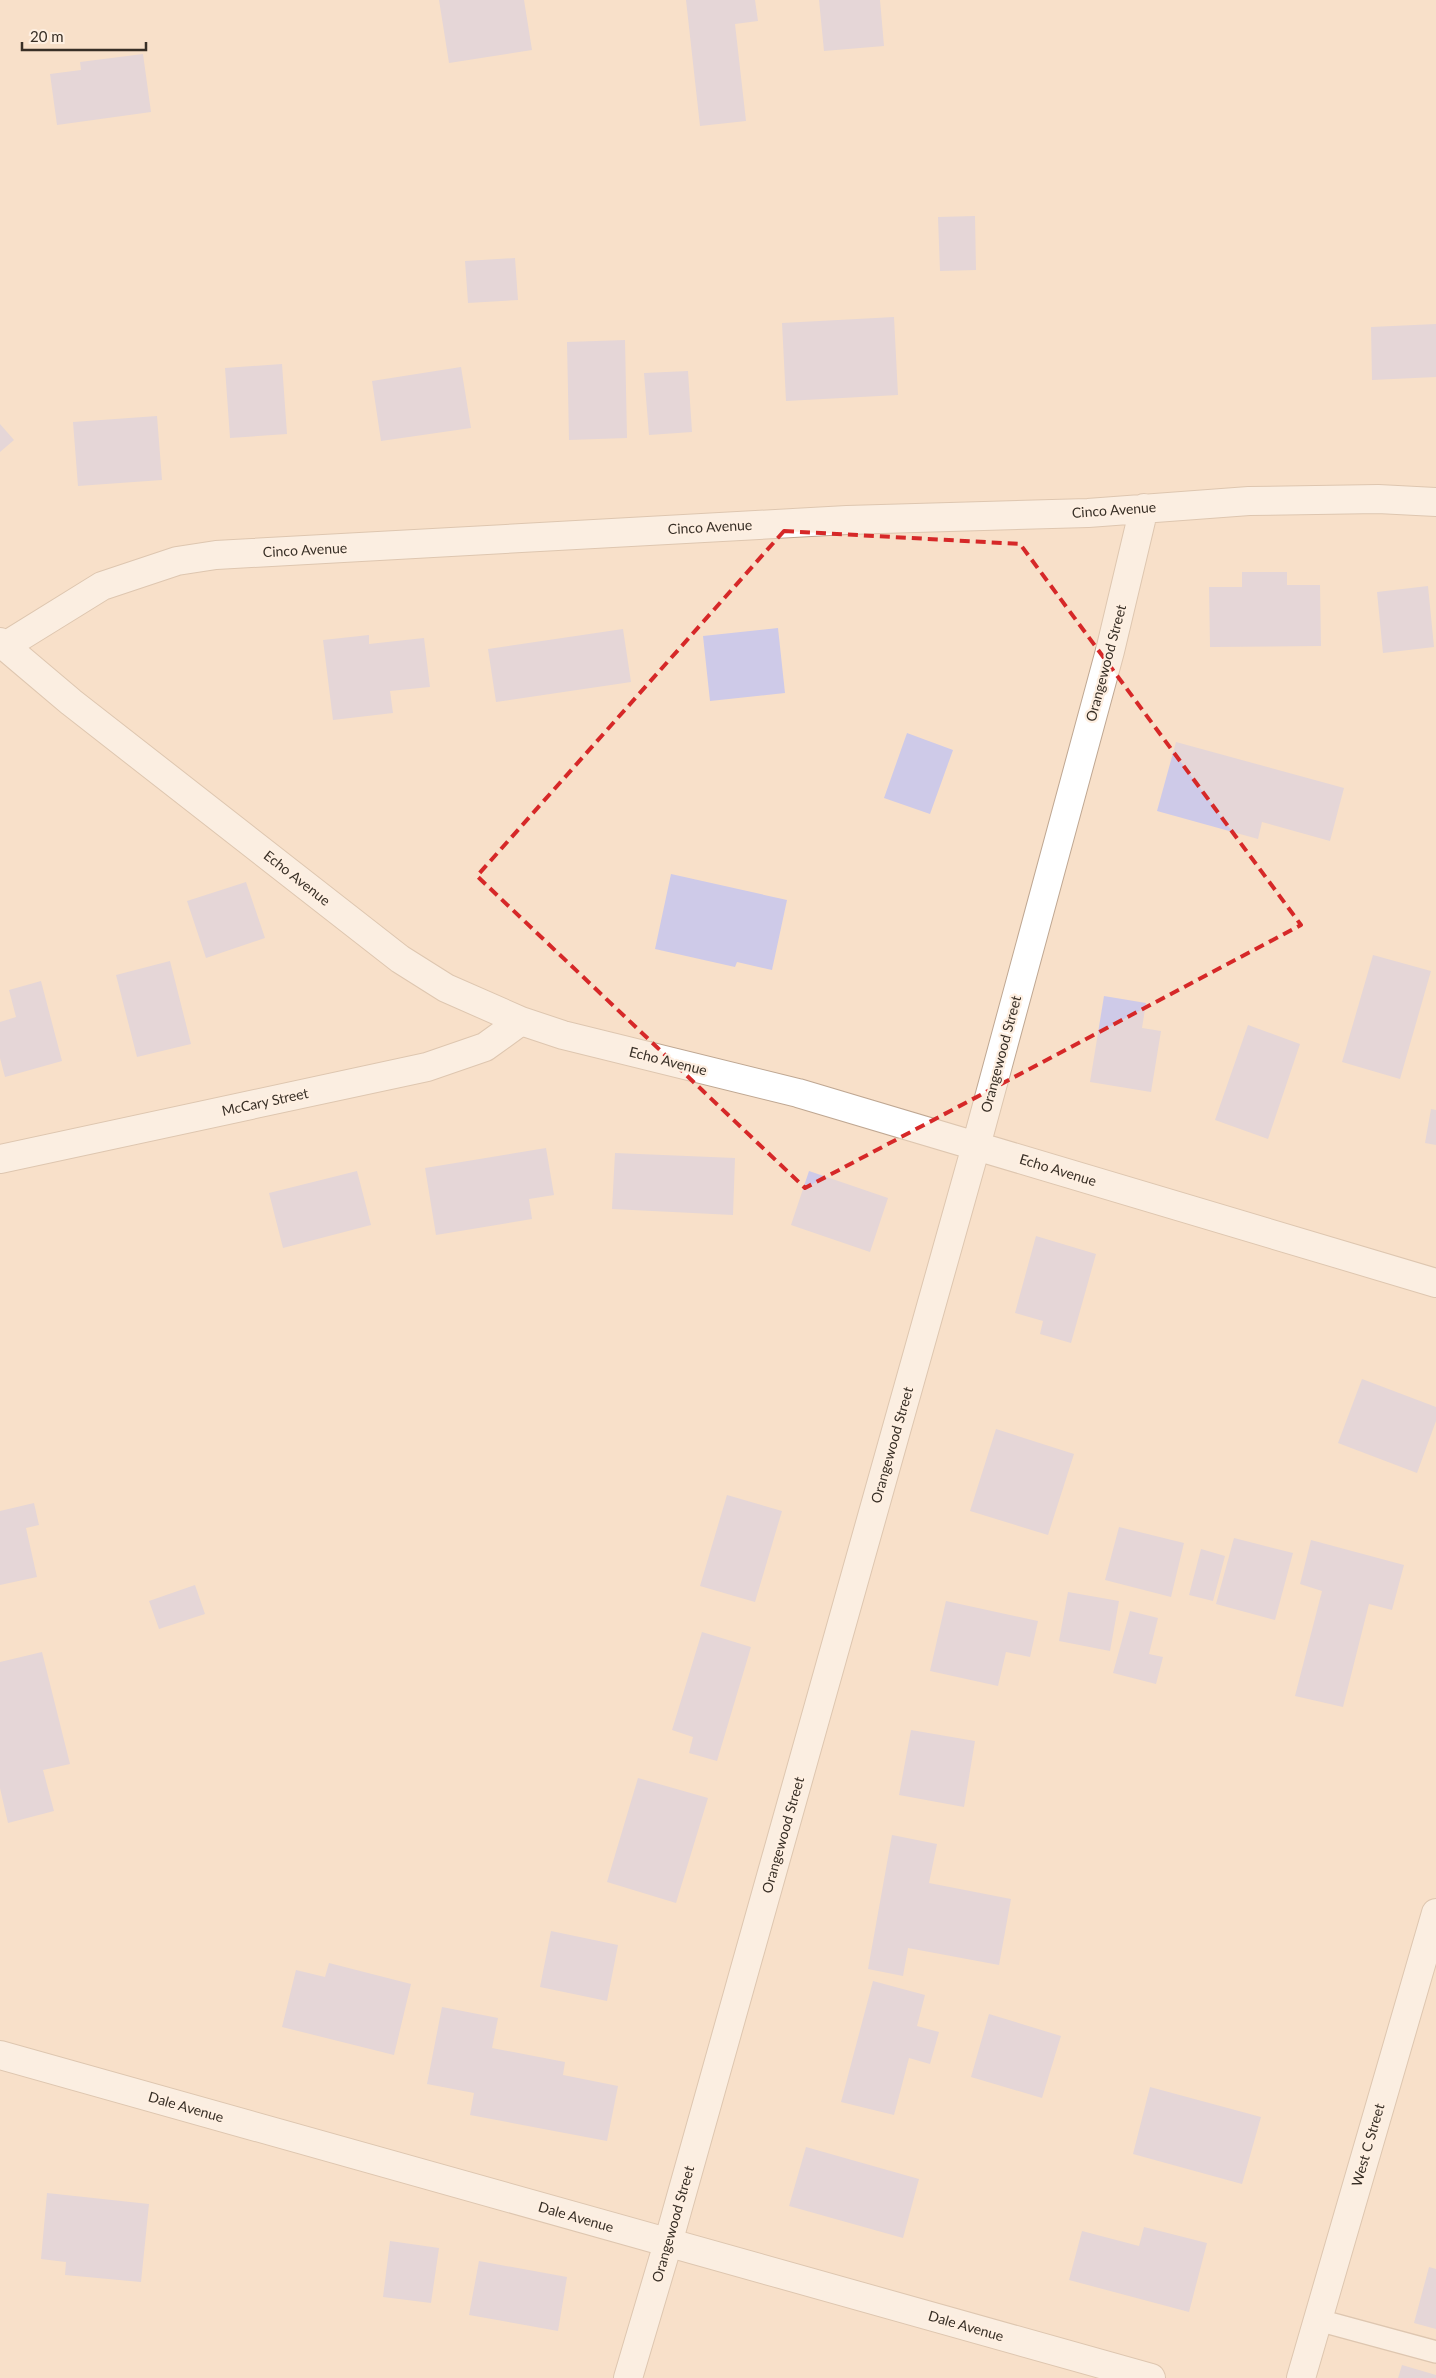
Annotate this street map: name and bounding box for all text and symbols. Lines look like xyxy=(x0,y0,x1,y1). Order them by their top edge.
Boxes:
scale bar xyxy=(22,20,146,52)
text: 20 m xyxy=(30,27,64,45)
street label: Cinco Avenue xyxy=(1071,498,1157,521)
street label: Cinco Avenue xyxy=(667,516,753,537)
street label: Cinco Avenue xyxy=(262,539,348,560)
street label: Orangewood Street xyxy=(1082,603,1129,723)
street label: Echo Avenue xyxy=(261,846,334,909)
street label: Orangewood Street xyxy=(977,994,1024,1114)
street label: Echo Avenue xyxy=(627,1043,709,1078)
street label: McCary Street xyxy=(220,1084,310,1119)
street label: Echo Avenue xyxy=(1018,1150,1099,1189)
street label: Orangewood Street xyxy=(867,1385,916,1505)
street label: Orangewood Street xyxy=(758,1775,807,1895)
street label: Dale Avenue xyxy=(147,2088,226,2125)
street label: West C Street xyxy=(1348,2101,1387,2188)
street label: Orangewood Street xyxy=(648,2164,697,2284)
street label: Dale Avenue xyxy=(537,2198,616,2235)
street label: Dale Avenue xyxy=(927,2307,1006,2344)

